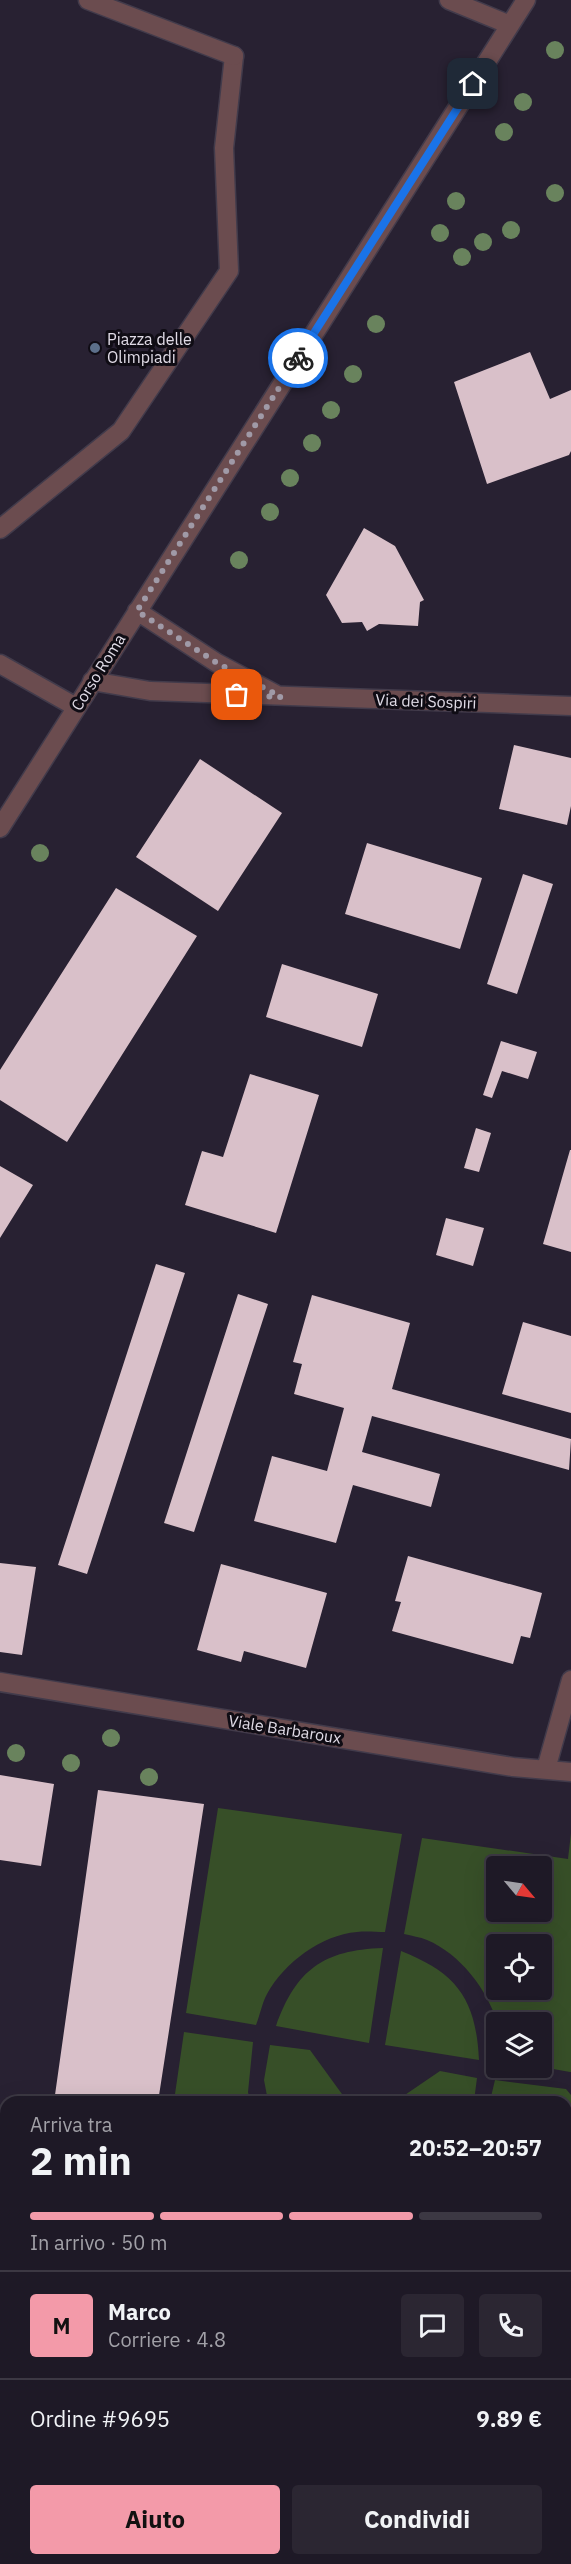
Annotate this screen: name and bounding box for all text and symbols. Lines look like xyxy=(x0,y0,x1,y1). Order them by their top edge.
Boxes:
pin xyxy=(447,58,498,109)
icon: home xyxy=(456,67,489,100)
courier xyxy=(268,328,328,388)
place label: Piazza delle Olimpiadi xyxy=(107,329,192,367)
marker: Piazza delle Olimpiadi xyxy=(88,341,102,355)
icon: bike xyxy=(282,342,315,375)
street label: Corso Roma xyxy=(67,630,130,714)
pin xyxy=(211,669,262,720)
icon: bag xyxy=(220,678,253,711)
street label: Via dei Sospiri xyxy=(375,689,477,713)
street label: Viale Barbaroux xyxy=(227,1710,343,1748)
north arrow xyxy=(486,1856,552,1922)
map controls xyxy=(486,1856,552,2078)
button: locate xyxy=(486,1934,552,2000)
button: layers xyxy=(486,2012,552,2078)
text: Arriva tra xyxy=(30,2111,113,2138)
text: 20:52–20:57 xyxy=(409,2133,542,2162)
text: 2 min xyxy=(30,2135,132,2186)
text: In arrivo · 50 m xyxy=(30,2229,167,2256)
button: chat xyxy=(401,2294,464,2357)
button: phone xyxy=(479,2294,542,2357)
text: Marco xyxy=(108,2297,171,2326)
text: M xyxy=(52,2311,71,2340)
text: Corriere · 4.8 xyxy=(108,2326,226,2353)
text: Ordine #9695 xyxy=(30,2404,170,2433)
text: 9.89 € xyxy=(477,2404,542,2433)
button: Aiuto xyxy=(30,2485,280,2554)
button: Condividi xyxy=(292,2485,542,2554)

